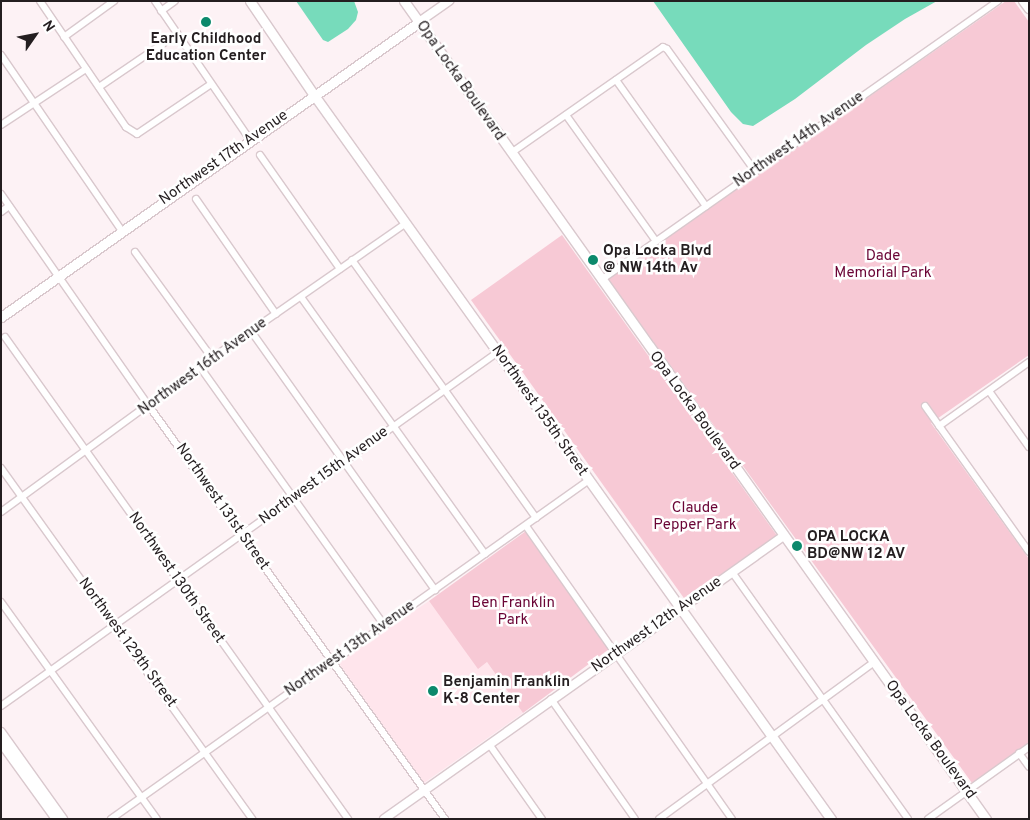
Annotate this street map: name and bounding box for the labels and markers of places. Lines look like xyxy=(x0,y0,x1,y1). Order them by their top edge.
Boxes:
marker: Early Childhood Education Center xyxy=(200,16,212,28)
place label: Early Childhood Education Center xyxy=(146,30,266,65)
place label: Opa Locka Blvd @ NW 14th Av xyxy=(603,242,712,277)
marker: Opa Locka Blvd @ NW 14th Av xyxy=(587,254,599,266)
place label: OPA LOCKA BD@NW 12 AV xyxy=(807,528,906,563)
marker: OPA LOCKA BD@NW 12 AV xyxy=(791,540,803,552)
place label: Benjamin Franklin K-8 Center xyxy=(443,673,570,708)
marker: Benjamin Franklin K-8 Center xyxy=(427,685,439,697)

